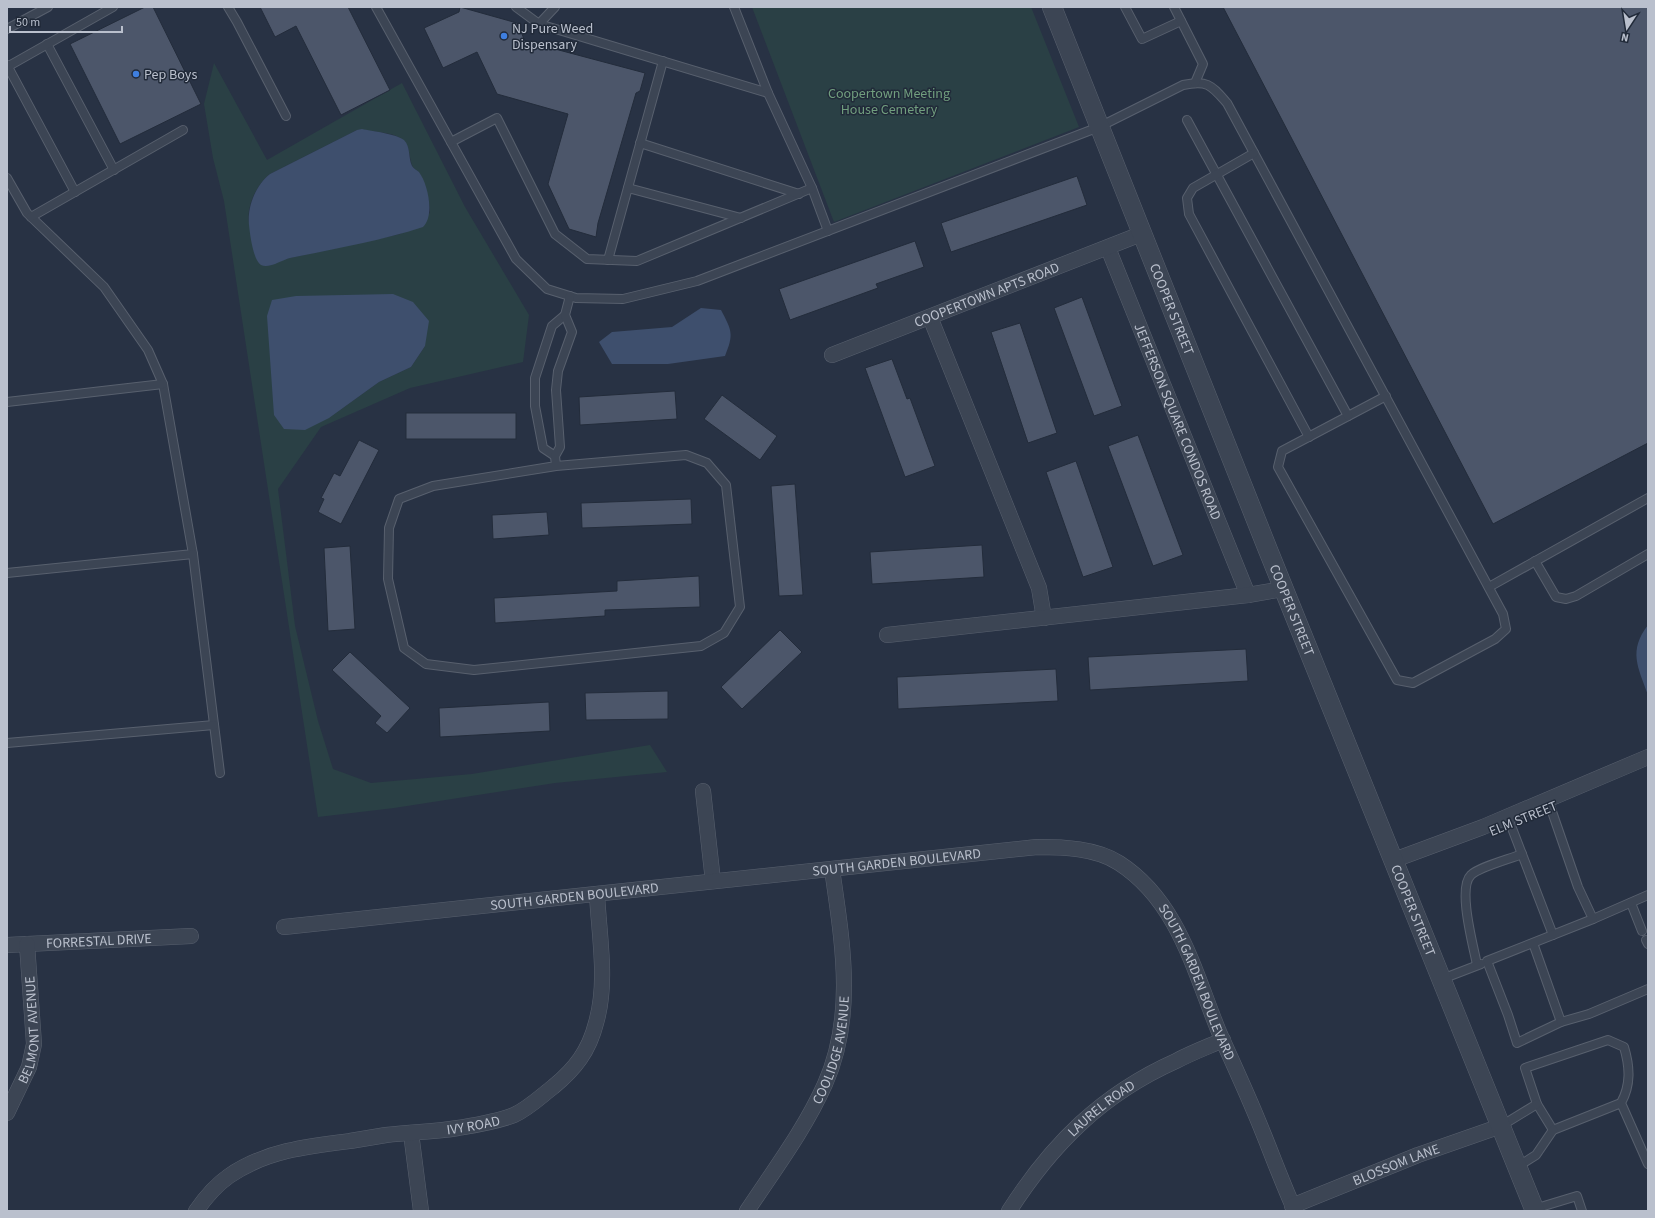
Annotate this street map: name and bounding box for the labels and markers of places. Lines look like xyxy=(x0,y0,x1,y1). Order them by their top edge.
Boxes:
place label: NJ Pure Weed Dispensary xyxy=(512,19,593,55)
marker: NJ Pure Weed Dispensary xyxy=(499,31,509,41)
place label: Pep Boys xyxy=(144,65,197,85)
marker: Pep Boys xyxy=(131,69,141,79)

